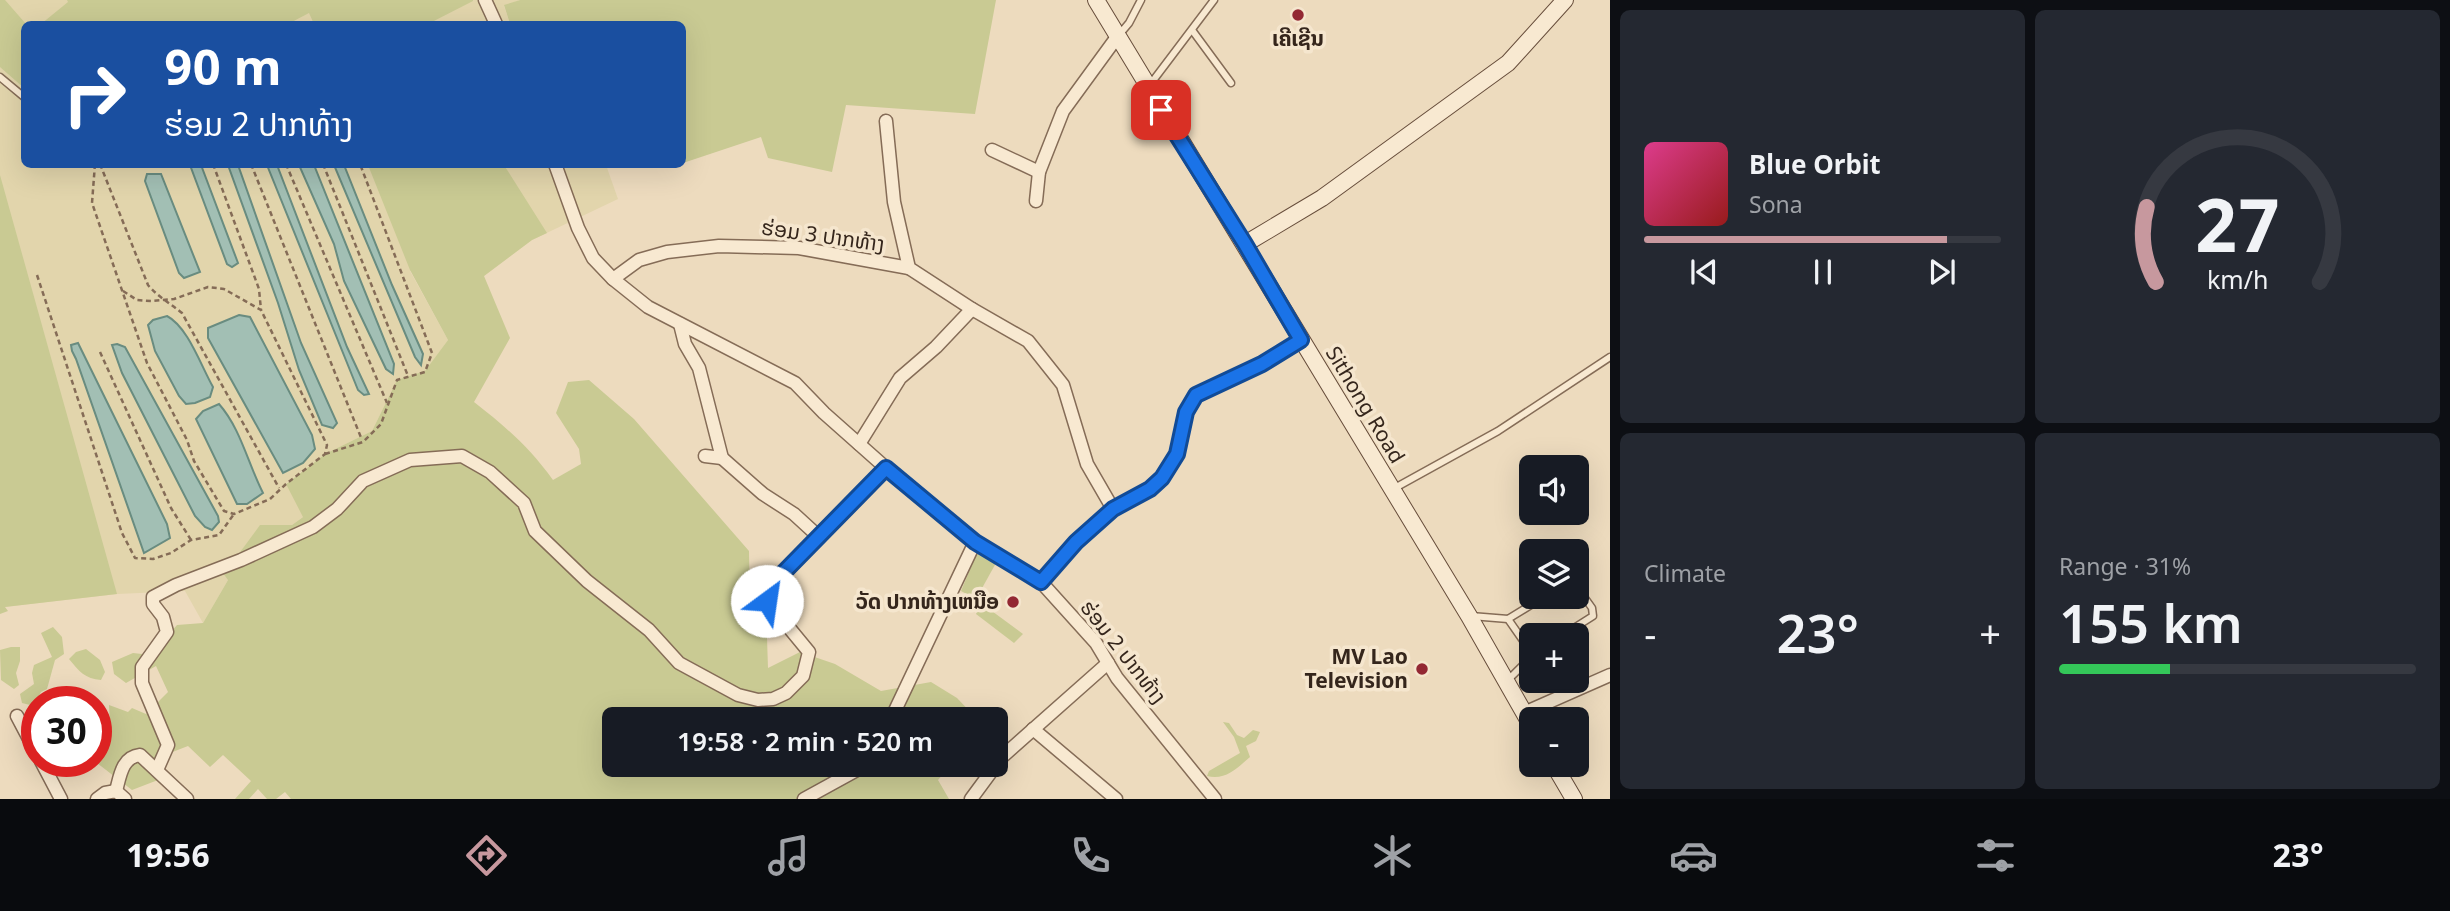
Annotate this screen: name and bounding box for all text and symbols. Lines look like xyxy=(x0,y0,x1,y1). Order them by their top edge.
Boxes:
marker: ເຄີເຊີນ xyxy=(1290,7,1306,23)
place label: ເຄີເຊີນ xyxy=(1272,21,1324,56)
text: 90 m xyxy=(164,27,281,108)
icon: right xyxy=(49,49,140,140)
pin xyxy=(1131,80,1191,140)
icon: arrive xyxy=(1142,91,1180,129)
text: ຮ່ອມ 2 ປາກທ້າງ xyxy=(164,98,353,151)
text: Blue Orbit xyxy=(1749,143,1881,186)
text: 27 xyxy=(2195,167,2280,287)
text: Sona xyxy=(1749,186,1803,224)
street label: ຮ່ອມ 3 ປາກທ້າງ xyxy=(759,210,887,261)
icon: previous xyxy=(1685,253,1723,291)
icon: pause xyxy=(1804,253,1842,291)
icon: next xyxy=(1923,253,1961,291)
text: km/h xyxy=(2207,259,2268,301)
street label: Sithong Road xyxy=(1316,339,1414,470)
map controls xyxy=(1519,455,1589,777)
button: sound xyxy=(1519,455,1589,525)
button: layers xyxy=(1519,539,1589,609)
text: Range · 31% xyxy=(2059,548,2191,586)
text: Climate xyxy=(1644,555,1726,593)
position arrow xyxy=(730,564,804,638)
text: 155 km xyxy=(2059,581,2243,667)
place label: ວັດ ປາກທ້າງເຫນືອ xyxy=(856,584,999,619)
text: 23° xyxy=(1777,591,1859,677)
street label: ຮ່ອມ 2 ປາກທ້າງ xyxy=(1071,592,1175,711)
marker: ວັດ ປາກທ້າງເຫນືອ xyxy=(1005,594,1021,610)
text: − xyxy=(1644,603,1656,666)
text: + xyxy=(1979,603,2001,666)
button: + xyxy=(1519,623,1589,693)
place label: MV Lao Television xyxy=(1305,639,1408,698)
marker: MV Lao Television xyxy=(1414,661,1430,677)
speed limit sign: 30 xyxy=(21,686,112,777)
button: − xyxy=(1519,707,1589,777)
text: 19:58 · 2 min · 520 m xyxy=(677,720,933,763)
text: 19:56 xyxy=(126,829,210,882)
text: 23° xyxy=(2273,829,2324,882)
icon: directions xyxy=(462,831,511,880)
icon: music xyxy=(764,831,813,880)
icon: phone xyxy=(1066,831,1115,880)
icon: climate xyxy=(1368,831,1417,880)
icon: car xyxy=(1669,831,1718,880)
icon: filters xyxy=(1971,831,2020,880)

